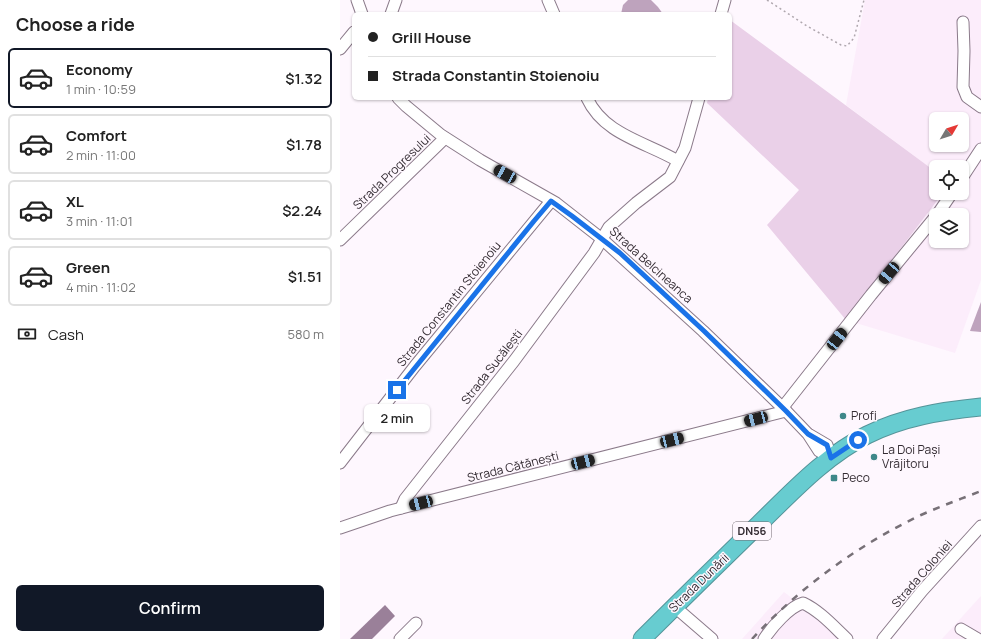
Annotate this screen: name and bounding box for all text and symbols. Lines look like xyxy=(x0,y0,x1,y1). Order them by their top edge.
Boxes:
text: Choose a ride xyxy=(16,12,135,36)
text: Grill House xyxy=(392,27,471,48)
text: Economy xyxy=(66,59,133,80)
icon: car xyxy=(18,60,54,96)
text: Strada Constantin Stoienoiu xyxy=(392,65,600,86)
text: $1.32 xyxy=(285,68,322,89)
text: 1 min · 10:59 xyxy=(66,80,136,98)
north arrow xyxy=(929,112,969,152)
map controls xyxy=(929,112,969,248)
text: Comfort xyxy=(66,125,127,146)
icon: car xyxy=(18,126,54,162)
street label: Strada Progresului xyxy=(349,130,434,213)
text: $1.78 xyxy=(286,134,322,155)
text: 2 min · 11:00 xyxy=(66,146,136,164)
button: locate xyxy=(929,160,969,200)
car xyxy=(492,163,518,185)
text: XL xyxy=(66,191,84,212)
icon: car xyxy=(18,192,54,228)
text: $2.24 xyxy=(282,200,322,221)
button: layers xyxy=(929,208,969,248)
text: 3 min · 11:01 xyxy=(66,212,133,230)
street label: Strada Belcineanca xyxy=(606,223,697,307)
street label: Strada Constantin Stoienoiu xyxy=(393,237,505,370)
text: Green xyxy=(66,257,110,278)
icon: car xyxy=(18,258,54,294)
car xyxy=(877,260,901,286)
text: $1.51 xyxy=(288,266,322,287)
text: 4 min · 11:02 xyxy=(66,278,136,296)
icon: cash xyxy=(16,323,38,345)
text: Cash xyxy=(48,324,84,345)
text: 580 m xyxy=(287,325,324,343)
street label: Strada Sucălești xyxy=(457,326,526,408)
car xyxy=(825,326,849,352)
route end xyxy=(388,381,406,399)
callout: 2 min xyxy=(364,404,430,432)
place label: Profi xyxy=(851,407,877,424)
text: 2 min xyxy=(380,409,414,427)
car xyxy=(743,410,769,428)
marker: Profi xyxy=(838,411,848,421)
car xyxy=(659,431,685,449)
route start xyxy=(849,431,867,449)
place label: La Doi Pași Vrăjitoru xyxy=(882,441,940,472)
street label: Strada Cătănești xyxy=(465,447,560,486)
marker: La Doi Pași Vrăjitoru xyxy=(869,452,879,462)
car xyxy=(570,453,596,471)
place label: Peco xyxy=(842,469,870,486)
marker: Peco xyxy=(829,473,839,483)
car xyxy=(408,494,434,512)
road number: DN56 xyxy=(733,522,771,540)
street label: Strada Coloniei xyxy=(887,536,956,611)
street label: Strada Dunării xyxy=(665,549,733,616)
button: Confirm xyxy=(16,585,324,631)

